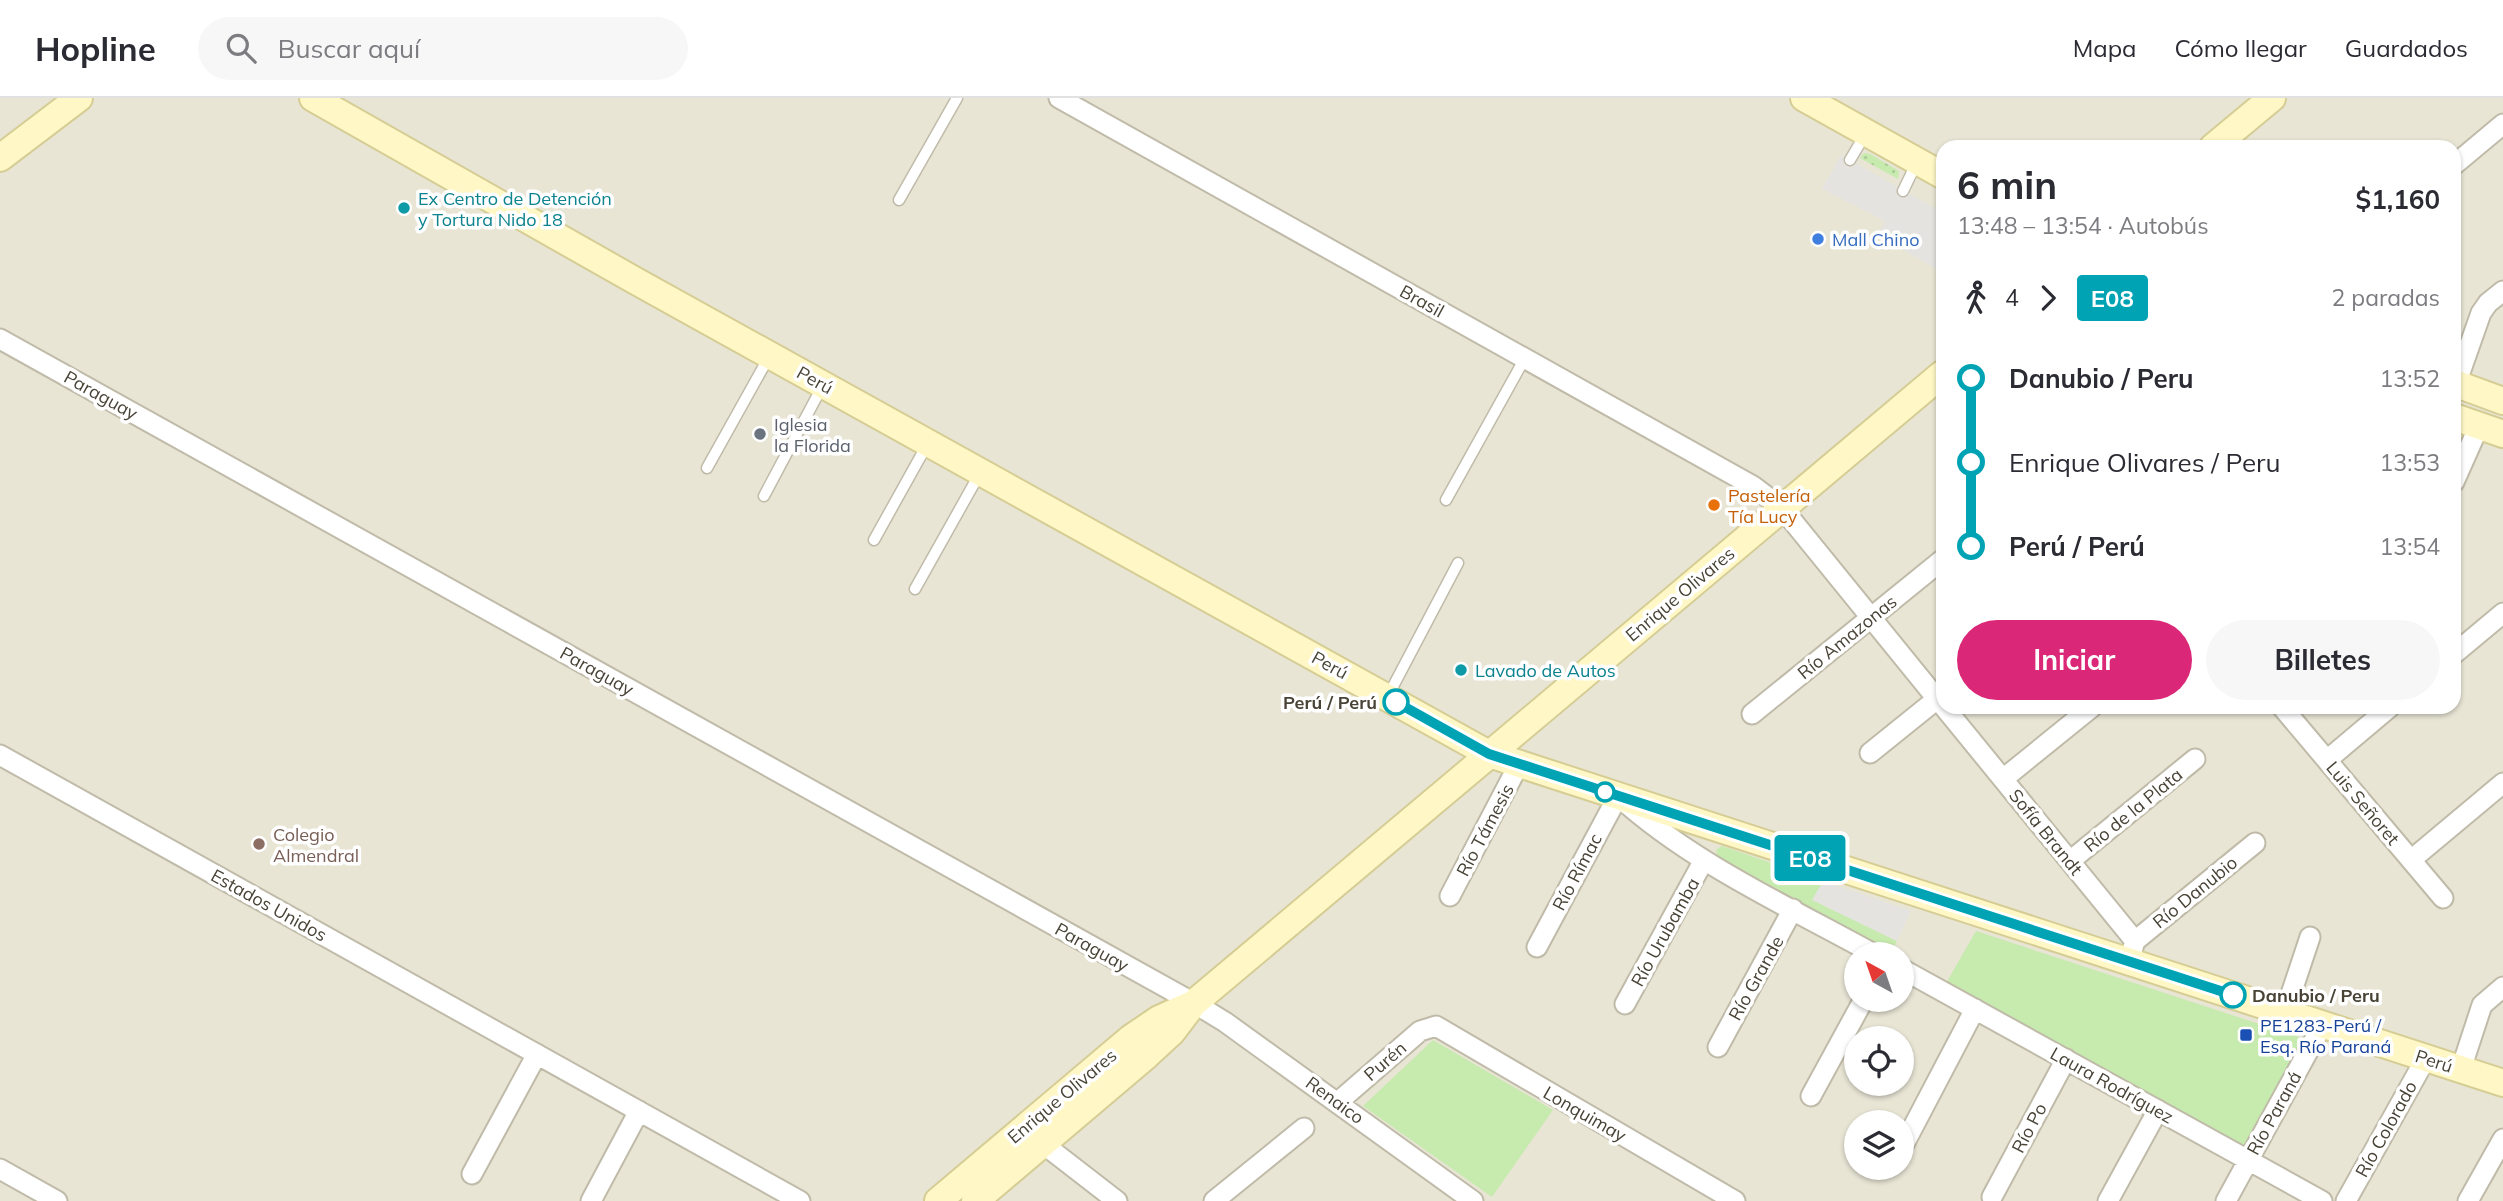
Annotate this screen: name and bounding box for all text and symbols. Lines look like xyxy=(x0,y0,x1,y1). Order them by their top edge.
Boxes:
search box xyxy=(198,17,688,80)
text: Hopline xyxy=(35,28,156,69)
icon: search xyxy=(222,29,260,67)
text: Buscar aquí xyxy=(278,32,420,65)
text: Mapa xyxy=(2073,33,2136,63)
text: Cómo llegar xyxy=(2174,33,2307,63)
text: Guardados xyxy=(2345,33,2468,63)
text: 6 min xyxy=(1957,161,2057,209)
text: $1,160 xyxy=(2356,183,2440,216)
place label: Ex Centro de Detención y Tortura Nido 18 xyxy=(418,187,612,231)
marker: Ex Centro de Detención y Tortura Nido 18 xyxy=(396,200,412,216)
text: 13:48 – 13:54 · Autobús xyxy=(1957,211,2209,240)
place label: Mall Chino xyxy=(1832,228,1919,251)
marker: Mall Chino xyxy=(1810,231,1826,247)
icon: walk xyxy=(1957,279,1995,317)
icon: forward xyxy=(2029,279,2067,317)
street label: Brasil xyxy=(1396,280,1448,322)
text: 4 xyxy=(2005,283,2019,312)
text: E08 xyxy=(2091,283,2134,313)
text: 2 paradas xyxy=(2332,283,2440,312)
street label: Perú xyxy=(793,361,837,399)
text: Danubio / Peru xyxy=(2009,362,2194,395)
text: 13:52 xyxy=(2380,364,2440,393)
street label: Paraguay xyxy=(60,365,142,425)
place label: Iglesia la Florida xyxy=(774,413,851,457)
marker: Iglesia la Florida xyxy=(752,426,768,442)
text: Enrique Olivares / Peru xyxy=(2009,446,2281,479)
text: 13:53 xyxy=(2380,448,2440,477)
place label: Pastelería Tía Lucy xyxy=(1728,484,1811,528)
marker: Pastelería Tía Lucy xyxy=(1706,497,1722,513)
text: Perú / Perú xyxy=(2009,530,2145,563)
text: 13:54 xyxy=(2380,532,2440,561)
street label: Enrique Olivares xyxy=(1621,542,1739,646)
street label: Río Amazonas xyxy=(1793,590,1901,684)
button: Iniciar xyxy=(1957,620,2192,700)
button: Billetes xyxy=(2206,620,2440,700)
street label: Paraguay xyxy=(556,641,638,701)
street label: Perú xyxy=(1308,646,1352,684)
place label: Lavado de Autos xyxy=(1475,659,1616,682)
marker: Lavado de Autos xyxy=(1453,662,1469,678)
marker: Perú / Perú xyxy=(1383,689,1409,715)
place label: Perú / Perú xyxy=(1283,691,1377,714)
street label: Luis Señoret xyxy=(2321,756,2405,850)
street label: Río de la Plata xyxy=(2079,763,2187,857)
street label: Río Támesis xyxy=(1451,780,1519,880)
unlabelled marker xyxy=(1595,782,1615,802)
street label: Sofía Brandt xyxy=(2004,784,2088,880)
place label: Colegio Almendral xyxy=(273,823,359,867)
street label: Río Rímac xyxy=(1547,829,1607,914)
line badge: E08 xyxy=(1770,835,1850,881)
marker: Colegio Almendral xyxy=(251,836,267,852)
text: E08 xyxy=(1788,843,1832,873)
street label: Río Danubio xyxy=(2148,851,2242,933)
street label: Estados Unidos xyxy=(207,864,331,946)
street label: Río Urubamba xyxy=(1626,874,1704,990)
street label: Paraguay xyxy=(1051,917,1133,977)
street label: Río Grande xyxy=(1723,932,1789,1024)
north arrow xyxy=(1844,942,1914,1012)
map controls xyxy=(1844,942,1914,1180)
marker: Danubio / Peru xyxy=(2220,982,2246,1008)
place label: Danubio / Peru xyxy=(2252,984,2380,1007)
place label: PE1283-Perú / Esq. Río Paraná xyxy=(2260,1014,2391,1058)
button: locate xyxy=(1844,1026,1914,1096)
marker: PE1283-Perú / Esq. Río Paraná xyxy=(2238,1027,2254,1043)
street label: Purén xyxy=(1359,1036,1411,1086)
street label: Laura Rodríguez xyxy=(2046,1042,2178,1128)
street label: Enrique Olivares xyxy=(1003,1044,1121,1148)
street label: Perú xyxy=(2412,1044,2456,1078)
street label: Río Paraná xyxy=(2242,1067,2306,1159)
street label: Renaico xyxy=(1301,1071,1369,1129)
street label: Río Colorado xyxy=(2350,1077,2422,1181)
street label: Lonquimay xyxy=(1539,1081,1631,1147)
street label: Río Po xyxy=(2006,1099,2052,1157)
button: layers xyxy=(1844,1110,1914,1180)

